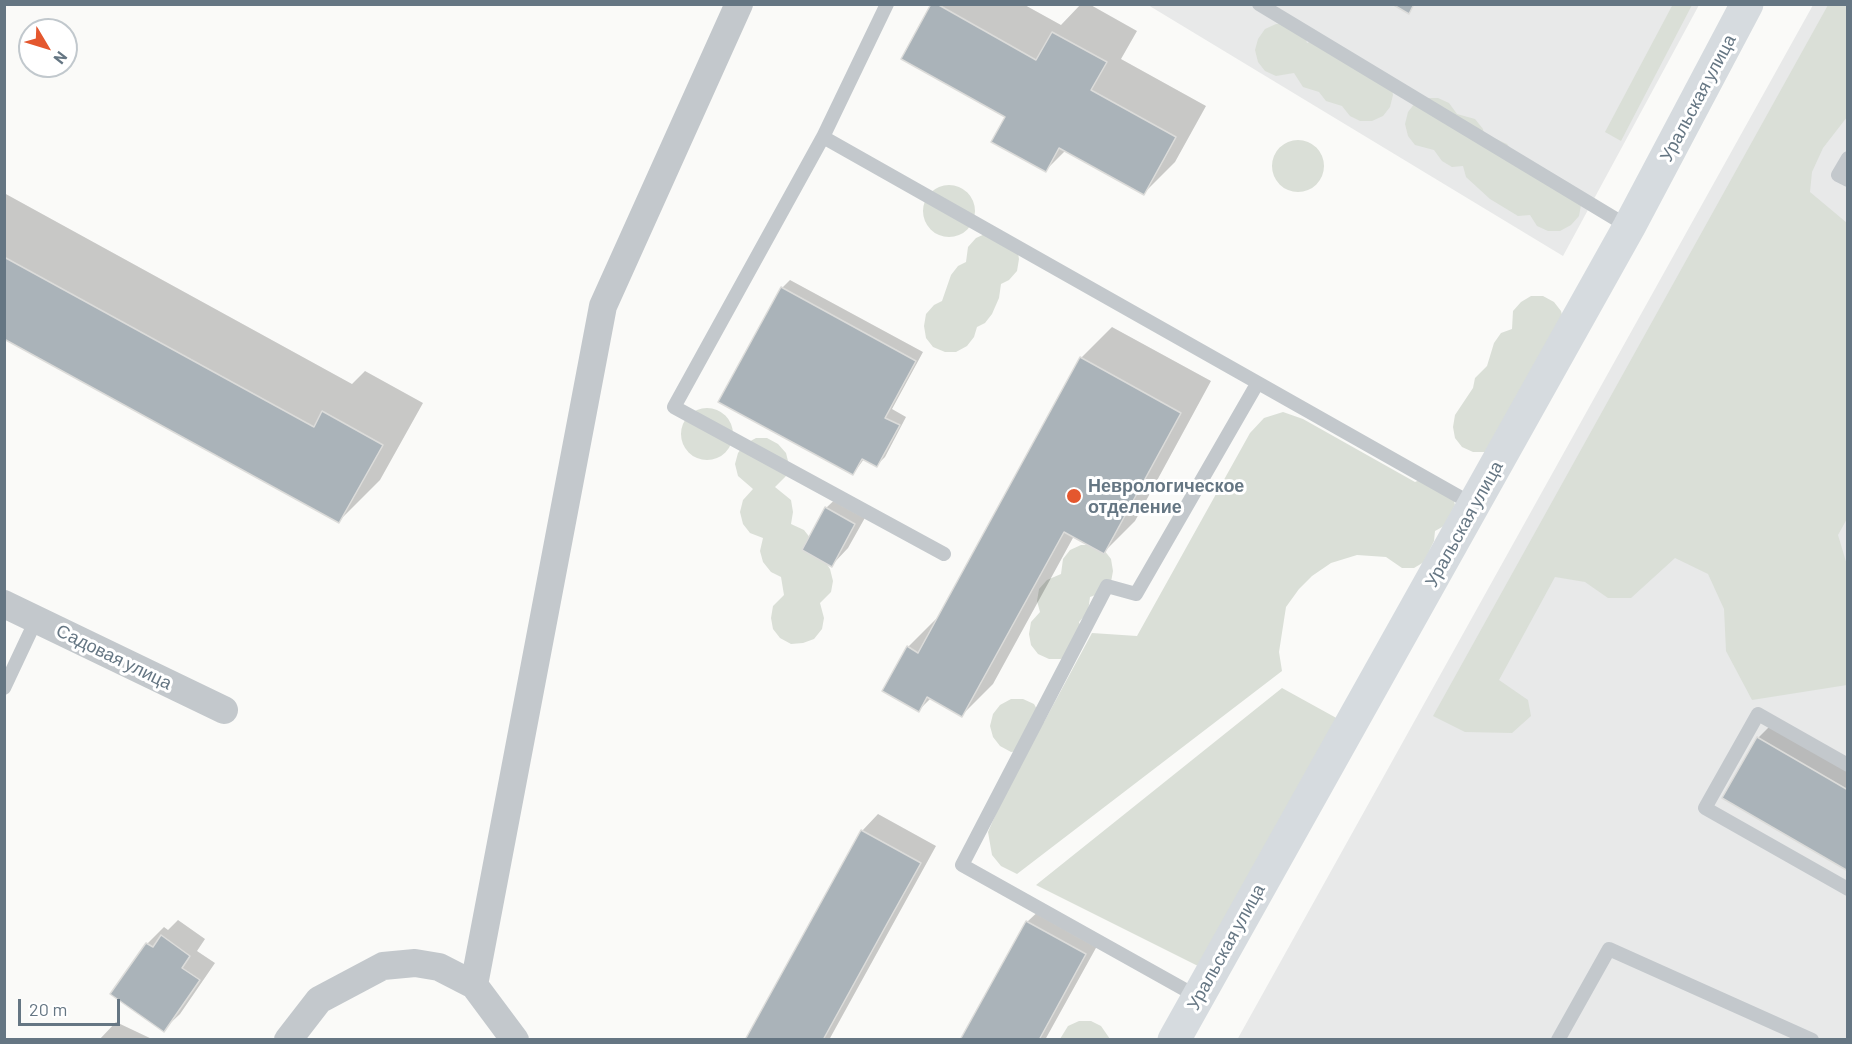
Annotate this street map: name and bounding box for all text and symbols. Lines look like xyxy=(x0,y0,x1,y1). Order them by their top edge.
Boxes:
north arrow xyxy=(18,18,78,78)
street label: Уральская улица xyxy=(1655,31,1741,165)
text: N xyxy=(50,48,72,68)
street label: Уральская улица xyxy=(1420,457,1508,591)
place label: Неврологическое отделение xyxy=(1088,475,1244,518)
marker: Неврологическое отделение xyxy=(1065,487,1083,505)
street label: Садовая улица xyxy=(53,620,175,694)
street label: Уральская улица xyxy=(1182,880,1270,1014)
scale bar xyxy=(21,987,123,1025)
text: 20 m xyxy=(29,998,67,1020)

